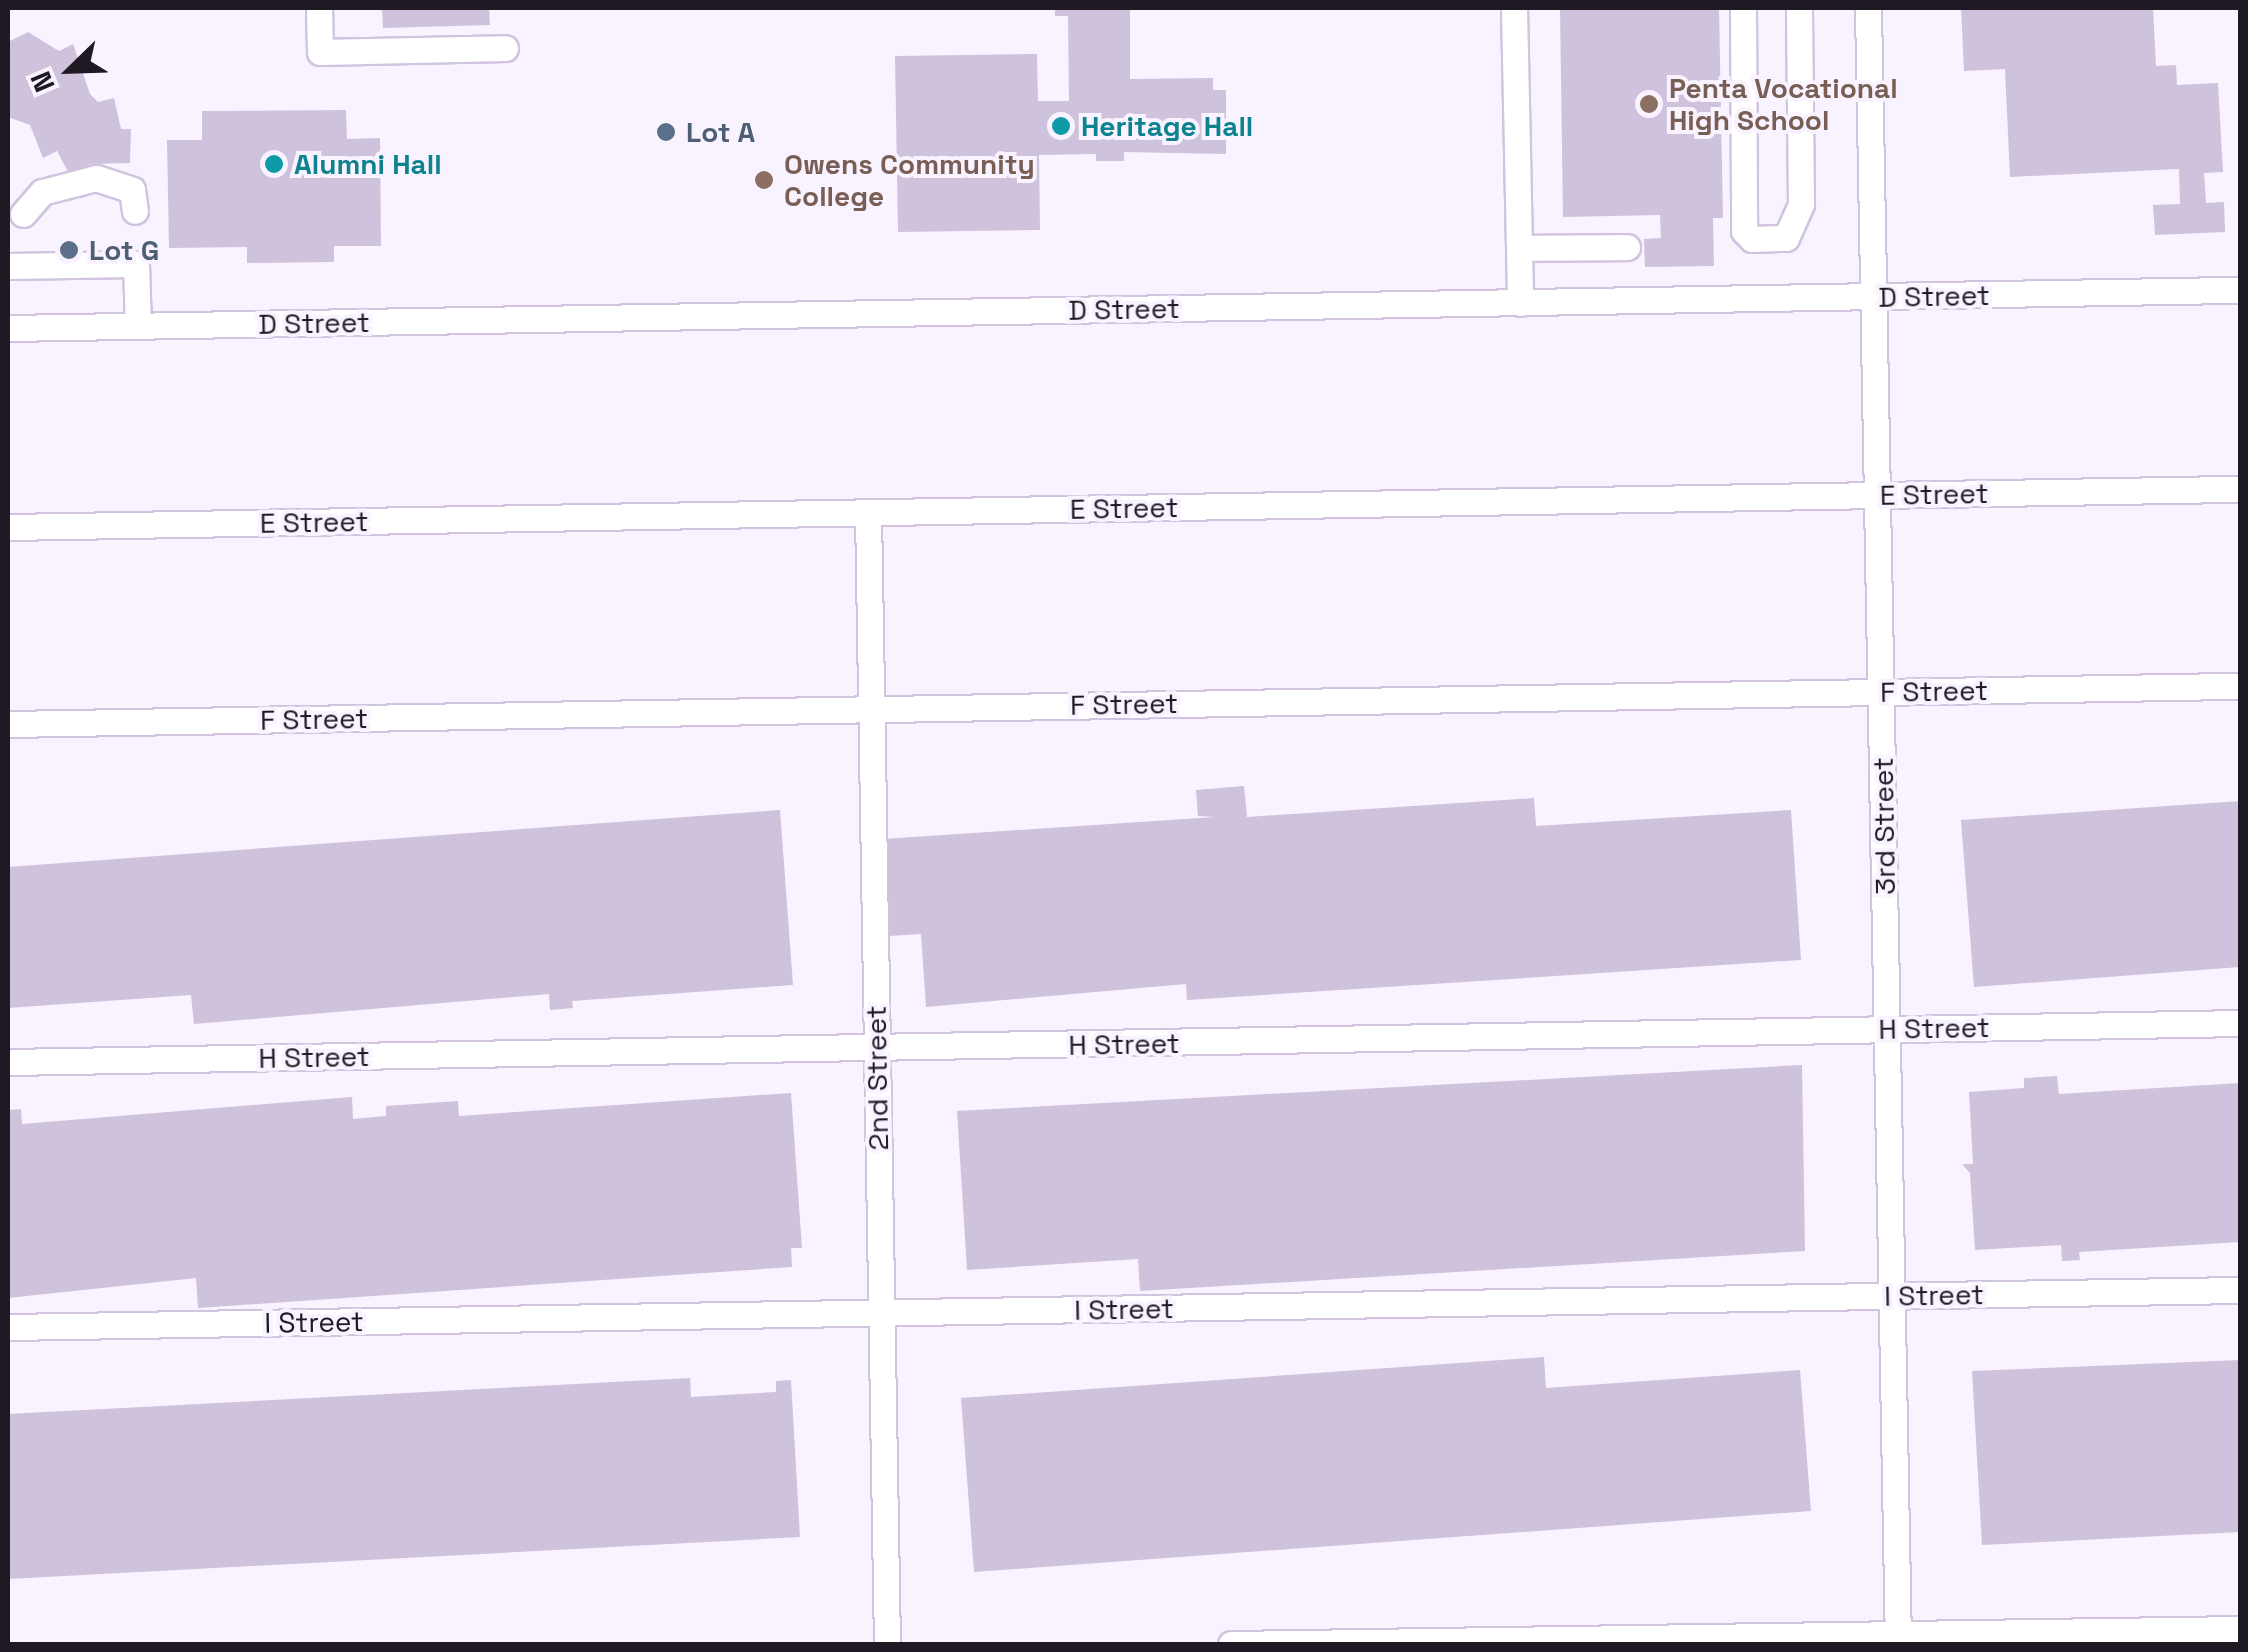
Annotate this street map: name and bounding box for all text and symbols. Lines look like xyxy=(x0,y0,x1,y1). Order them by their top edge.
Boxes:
north arrow xyxy=(20,20,120,120)
text: N xyxy=(22,66,63,97)
place label: Penta Vocational High School xyxy=(1669,71,1898,137)
marker: Penta Vocational High School xyxy=(1638,93,1660,115)
place label: Heritage Hall xyxy=(1081,109,1253,143)
place label: Lot A xyxy=(686,115,755,149)
marker: Heritage Hall xyxy=(1050,115,1072,137)
marker: Lot A xyxy=(655,121,677,143)
place label: Alumni Hall xyxy=(294,147,442,181)
place label: Owens Community College xyxy=(784,147,1035,213)
marker: Alumni Hall xyxy=(263,153,285,175)
marker: Owens Community College xyxy=(753,169,775,191)
place label: Lot G xyxy=(89,233,159,267)
marker: Lot G xyxy=(58,239,80,261)
street label: D Street xyxy=(1878,278,1990,314)
street label: D Street xyxy=(1068,291,1180,327)
street label: D Street xyxy=(258,305,370,341)
street label: E Street xyxy=(1879,476,1989,512)
street label: E Street xyxy=(1069,490,1179,526)
street label: E Street xyxy=(259,504,369,540)
street label: F Street xyxy=(1880,673,1988,709)
street label: F Street xyxy=(1070,686,1178,722)
street label: F Street xyxy=(260,701,368,737)
street label: 3rd Street xyxy=(1866,757,1902,895)
street label: 2nd Street xyxy=(859,1005,895,1151)
street label: H Street xyxy=(1878,1010,1990,1046)
street label: H Street xyxy=(1068,1026,1180,1062)
street label: H Street xyxy=(258,1039,370,1075)
street label: I Street xyxy=(1884,1277,1984,1313)
street label: I Street xyxy=(1074,1291,1174,1327)
street label: I Street xyxy=(264,1304,364,1340)

